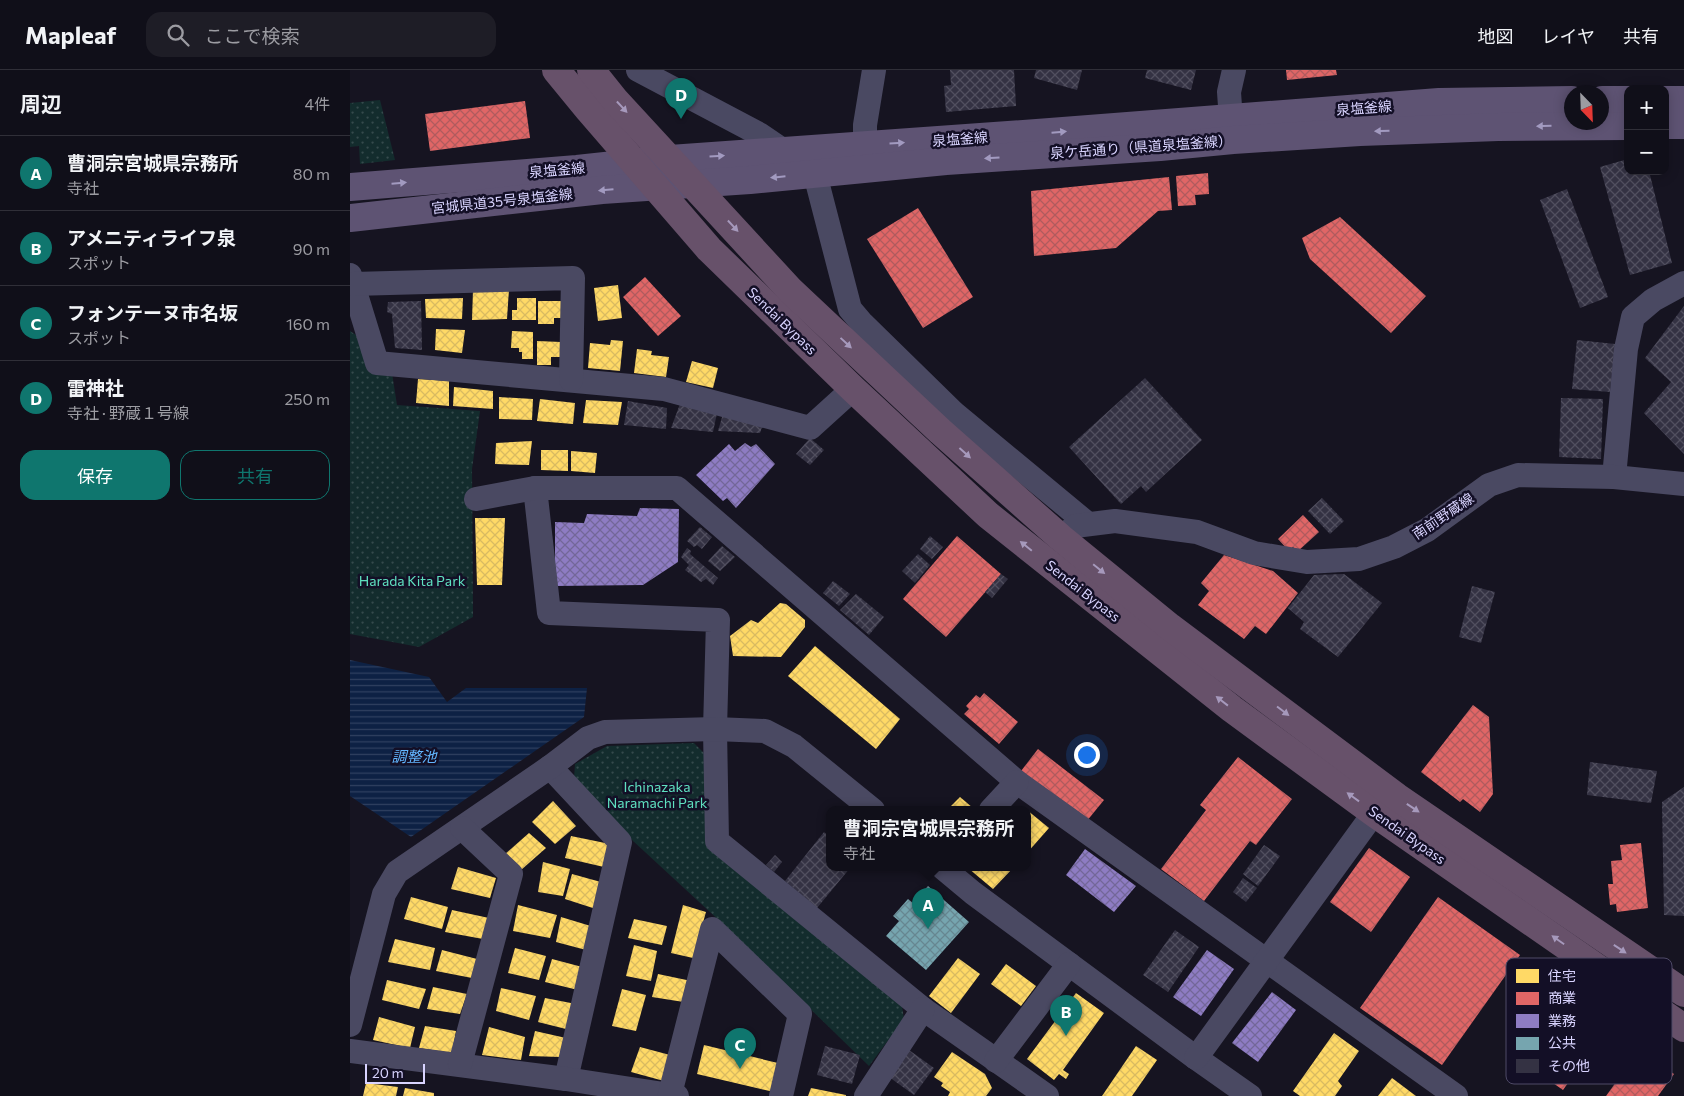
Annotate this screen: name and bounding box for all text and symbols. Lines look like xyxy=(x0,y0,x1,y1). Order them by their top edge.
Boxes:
search box xyxy=(146,12,496,57)
text: Mapleaf xyxy=(25,20,116,49)
icon: search xyxy=(164,21,192,49)
text: ここで検索 xyxy=(204,24,299,47)
text: 地図 xyxy=(1478,25,1514,47)
text: レイヤ xyxy=(1542,25,1595,47)
text: 共有 xyxy=(1623,25,1659,47)
pin: D xyxy=(665,78,697,119)
north arrow xyxy=(1564,85,1609,130)
map controls xyxy=(1624,85,1669,175)
button: + xyxy=(1624,85,1669,130)
text: 周辺 xyxy=(20,91,62,116)
text: 4件 xyxy=(304,94,330,113)
street label: 泉塩釜線 xyxy=(1335,97,1392,118)
one-way arrow xyxy=(616,101,628,113)
one-way arrow xyxy=(1536,123,1552,131)
one-way arrow xyxy=(1051,127,1067,135)
street label: 泉塩釜線 xyxy=(931,128,988,149)
one-way arrow xyxy=(1373,128,1389,136)
button: − xyxy=(1624,130,1669,175)
street label: 泉ケ岳通り（県道泉塩釜線） xyxy=(1050,132,1232,161)
one-way arrow xyxy=(889,139,905,147)
text: 曹洞宗宮城県宗務所 xyxy=(67,151,238,174)
one-way arrow xyxy=(710,151,726,159)
one-way arrow xyxy=(984,154,1000,162)
street label: 泉塩釜線 xyxy=(528,159,586,180)
text: A xyxy=(30,164,42,183)
text: 80 m xyxy=(293,164,330,183)
one-way arrow xyxy=(770,174,786,182)
text: 寺社 xyxy=(67,178,99,197)
one-way arrow xyxy=(391,178,407,186)
street label: 宮城県道35号泉塩釜線 xyxy=(430,185,573,216)
one-way arrow xyxy=(598,186,614,194)
one-way arrow xyxy=(727,220,739,232)
text: アメニティライフ泉 xyxy=(67,226,236,249)
text: B xyxy=(31,239,41,258)
text: 90 m xyxy=(293,239,330,258)
text: スポット xyxy=(67,253,131,272)
street label: Sendai Bypass xyxy=(744,283,821,358)
text: フォンテーヌ市名坂 xyxy=(67,301,238,324)
text: C xyxy=(31,314,41,333)
text: 160 m xyxy=(286,314,330,333)
text: スポット xyxy=(67,328,131,347)
one-way arrow xyxy=(840,337,852,349)
text: 雷神社 xyxy=(67,376,124,399)
text: D xyxy=(30,389,42,408)
text: 250 m xyxy=(284,389,330,408)
text: 寺社 · 野蔵１号線 xyxy=(67,403,189,422)
one-way arrow xyxy=(959,448,972,459)
button: 保存 xyxy=(20,450,170,500)
button: 共有 xyxy=(180,450,330,500)
street label: 南前野蔵線 xyxy=(1409,489,1476,542)
one-way arrow xyxy=(1020,540,1033,551)
street label: Sendai Bypass xyxy=(1043,556,1124,625)
one-way arrow xyxy=(1092,564,1105,575)
park label: Harada Kita Park xyxy=(359,572,466,589)
one-way arrow xyxy=(1216,696,1229,707)
one-way arrow xyxy=(1276,706,1289,717)
your location xyxy=(1074,742,1100,768)
water label: 調整池 xyxy=(391,747,438,765)
park label: Ichinazaka Naramachi Park xyxy=(607,778,708,811)
one-way arrow xyxy=(1346,792,1360,802)
street label: Sendai Bypass xyxy=(1366,802,1449,867)
one-way arrow xyxy=(1406,803,1420,813)
popup xyxy=(826,806,1031,871)
text: 曹洞宗宮城県宗務所 xyxy=(843,816,1014,839)
text: 寺社 xyxy=(843,843,875,862)
pin: A xyxy=(912,888,944,929)
one-way arrow xyxy=(1551,935,1565,945)
one-way arrow xyxy=(1613,944,1626,954)
legend xyxy=(1506,958,1672,1084)
text: 住宅 xyxy=(1548,967,1576,984)
text: 商業 xyxy=(1548,989,1576,1006)
pin: B xyxy=(1050,995,1082,1036)
text: 業務 xyxy=(1548,1012,1576,1029)
pin: C xyxy=(724,1028,756,1069)
text: 公共 xyxy=(1548,1034,1576,1051)
text: その他 xyxy=(1548,1057,1590,1074)
scale bar xyxy=(365,1061,425,1084)
text: 20 m xyxy=(372,1064,404,1081)

